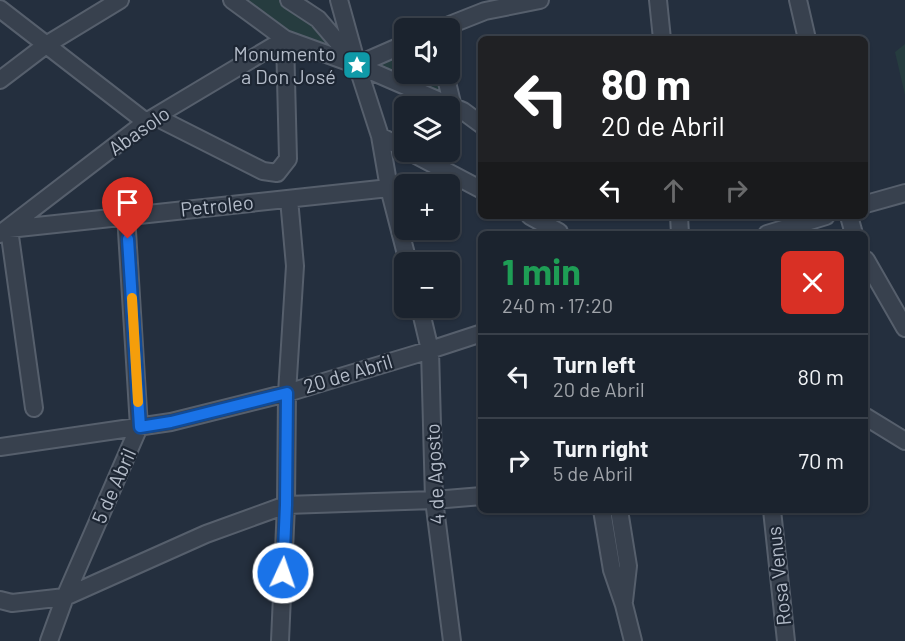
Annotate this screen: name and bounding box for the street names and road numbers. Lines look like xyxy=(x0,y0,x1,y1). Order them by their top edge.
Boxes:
street label: Abasolo xyxy=(103,100,174,160)
street label: Petroleo xyxy=(179,189,255,221)
street label: 20 de Abril xyxy=(300,348,395,398)
street label: 4 de Agosto xyxy=(419,423,449,525)
street label: 5 de Abril xyxy=(86,444,140,527)
street label: Rosa Venus xyxy=(761,525,795,627)

